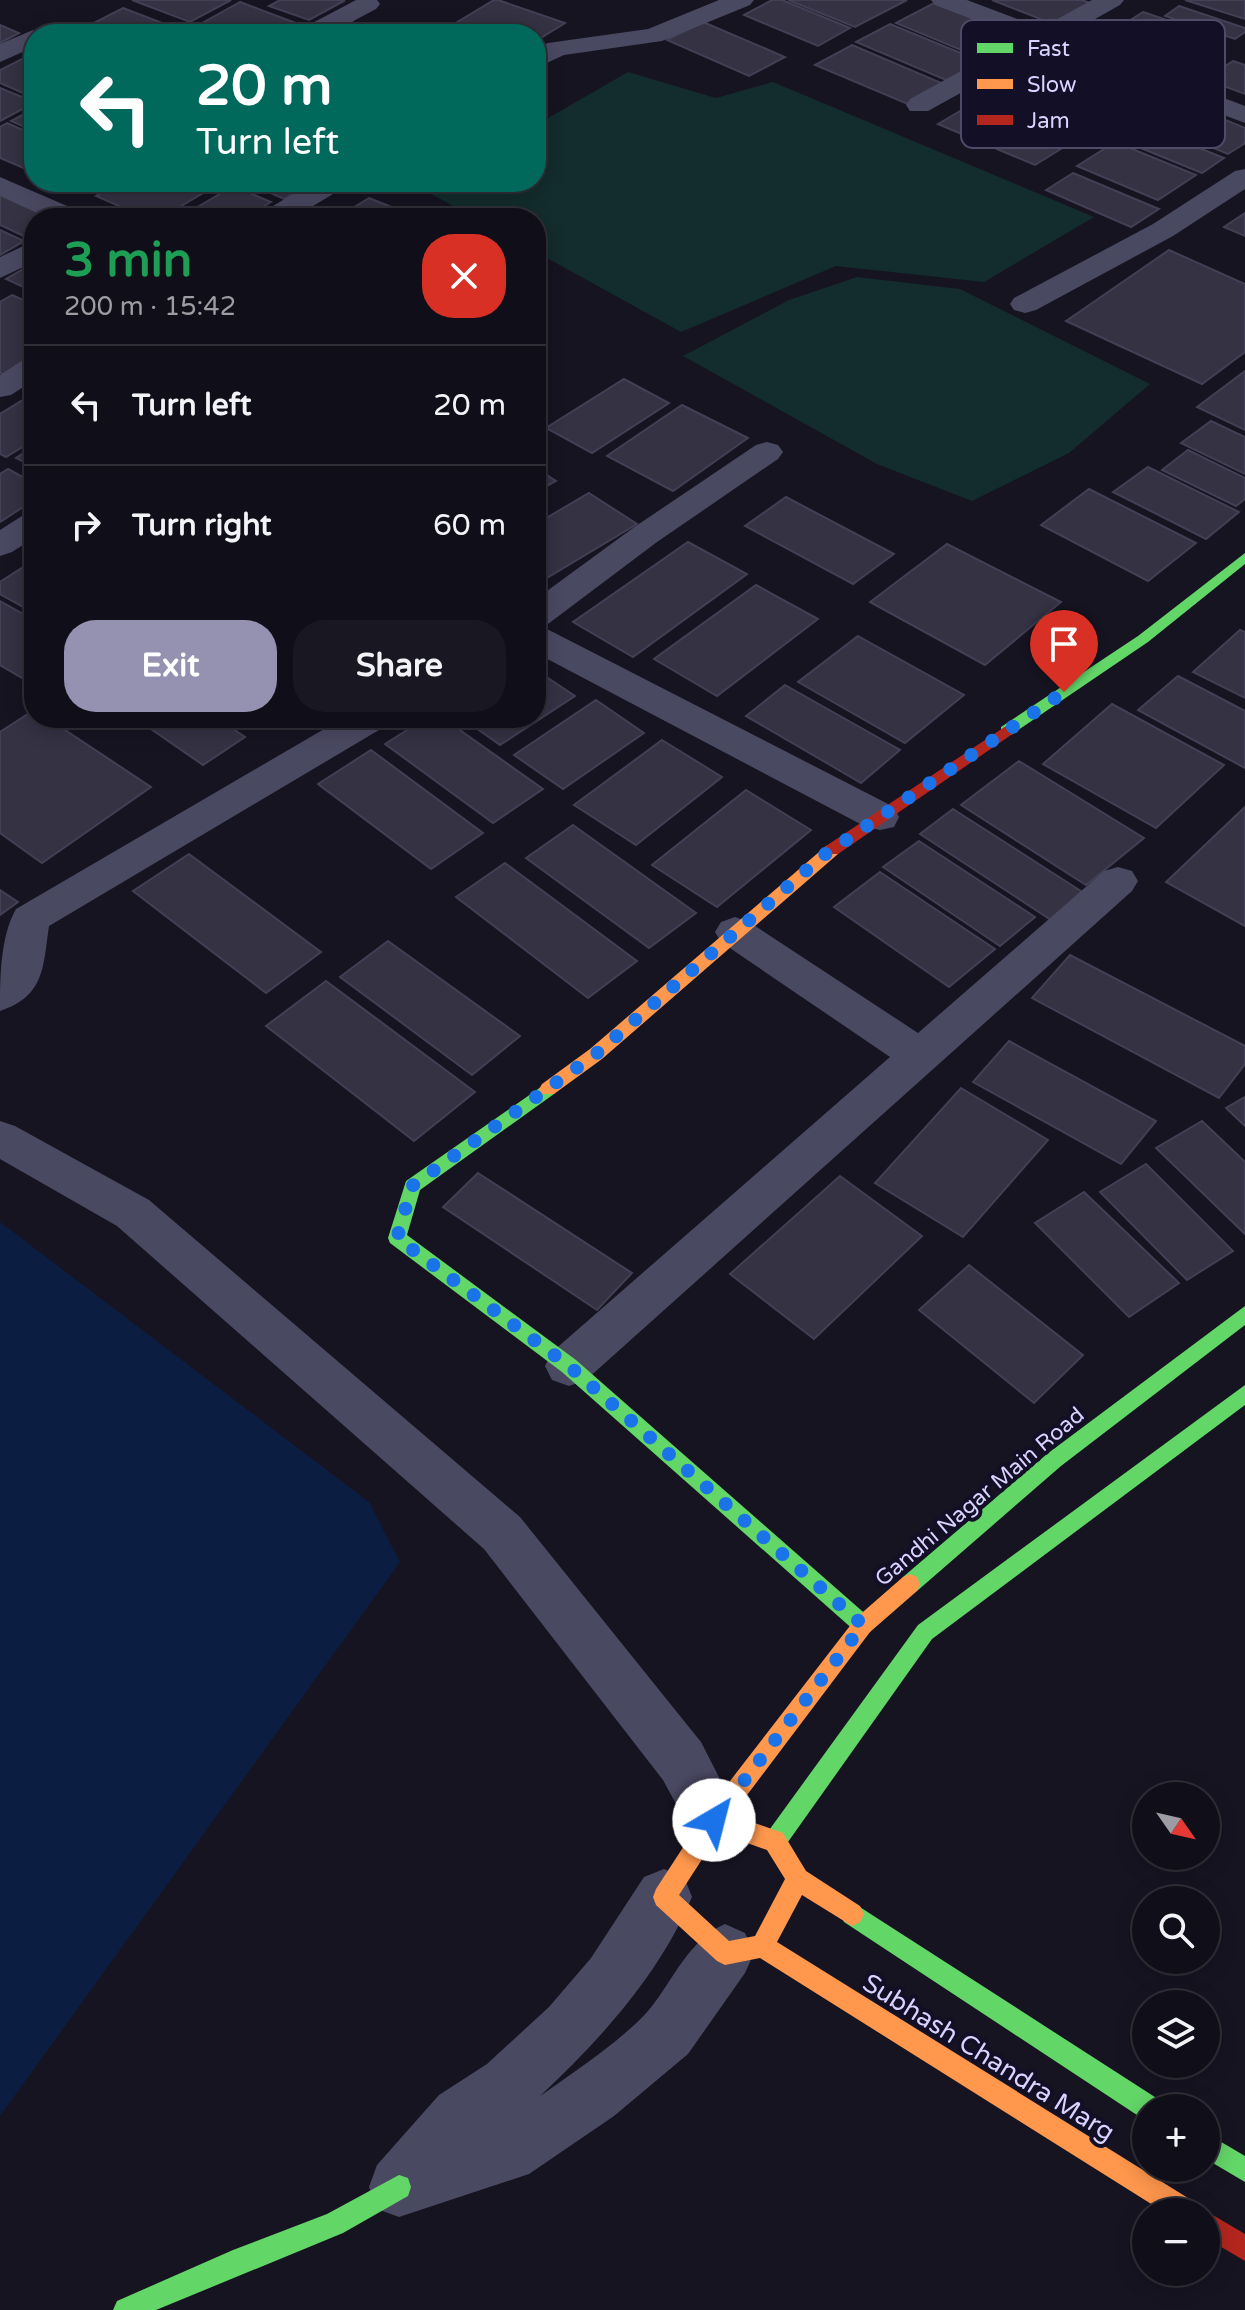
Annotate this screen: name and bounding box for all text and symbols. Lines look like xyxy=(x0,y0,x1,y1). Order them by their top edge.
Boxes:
legend xyxy=(961,20,1225,148)
text: Fast xyxy=(1027,36,1070,62)
text: 20 m xyxy=(196,53,332,120)
icon: left xyxy=(64,56,168,160)
text: Slow xyxy=(1027,72,1077,98)
text: Jam xyxy=(1027,108,1070,134)
text: Turn left xyxy=(196,121,339,164)
text: 3 min xyxy=(64,232,192,290)
button: close xyxy=(422,234,506,318)
text: 200 m · 15:42 xyxy=(64,291,236,322)
icon: left xyxy=(64,383,108,427)
text: Turn left xyxy=(132,387,251,424)
text: 20 m xyxy=(433,387,506,424)
icon: right xyxy=(64,503,108,547)
text: Turn right xyxy=(132,507,272,544)
text: 60 m xyxy=(433,507,506,544)
pin xyxy=(1030,610,1098,692)
button: Exit xyxy=(64,620,277,712)
button: Share xyxy=(293,620,506,712)
icon: arrive xyxy=(1042,622,1086,666)
street label: Gandhi Nagar Main Road xyxy=(870,1402,1089,1592)
position arrow xyxy=(672,1778,756,1862)
north arrow xyxy=(1132,1782,1220,1870)
map controls xyxy=(1132,1782,1220,2286)
button: search xyxy=(1132,1886,1220,1974)
street label: Subhash Chandra Marg xyxy=(857,1967,1120,2148)
button: layers xyxy=(1132,1990,1220,2078)
button: + xyxy=(1132,2094,1220,2182)
button: − xyxy=(1132,2198,1220,2286)

